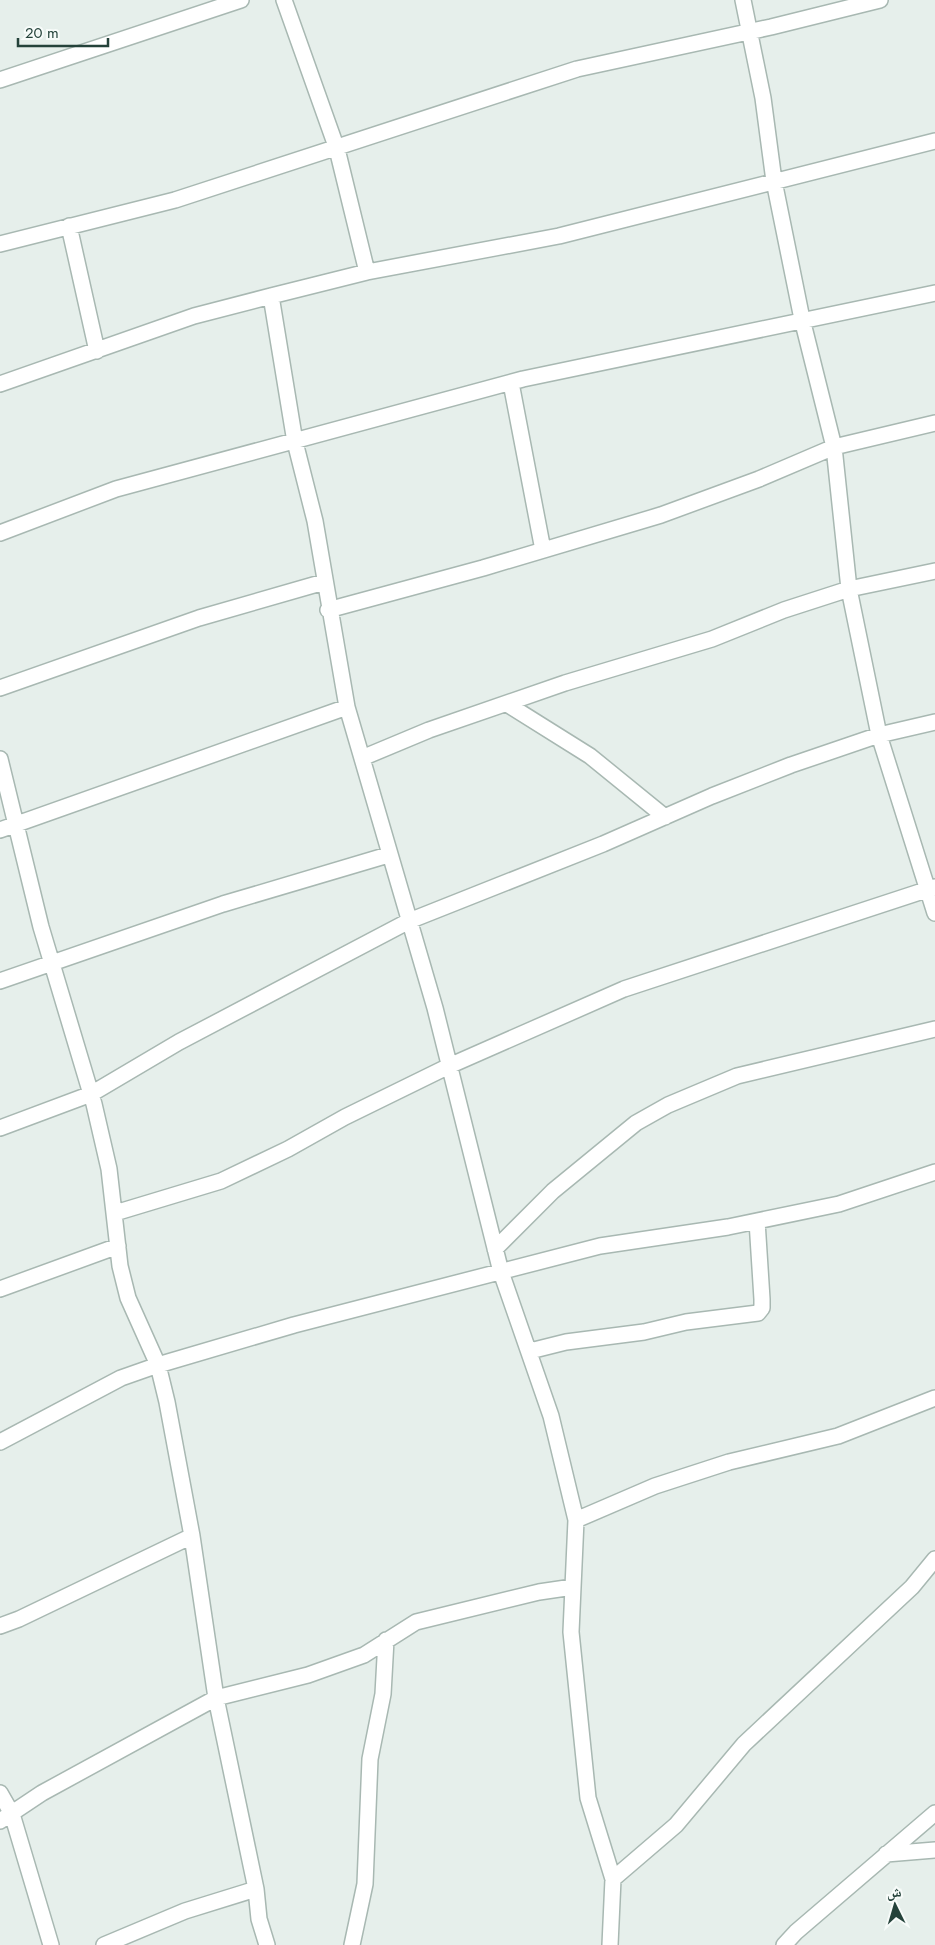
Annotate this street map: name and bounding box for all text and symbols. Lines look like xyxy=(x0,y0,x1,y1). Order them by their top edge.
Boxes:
scale bar xyxy=(18,15,108,47)
text: 20 m xyxy=(25,22,59,44)
north arrow xyxy=(870,1880,920,1930)
text: ش xyxy=(886,1881,902,1903)

